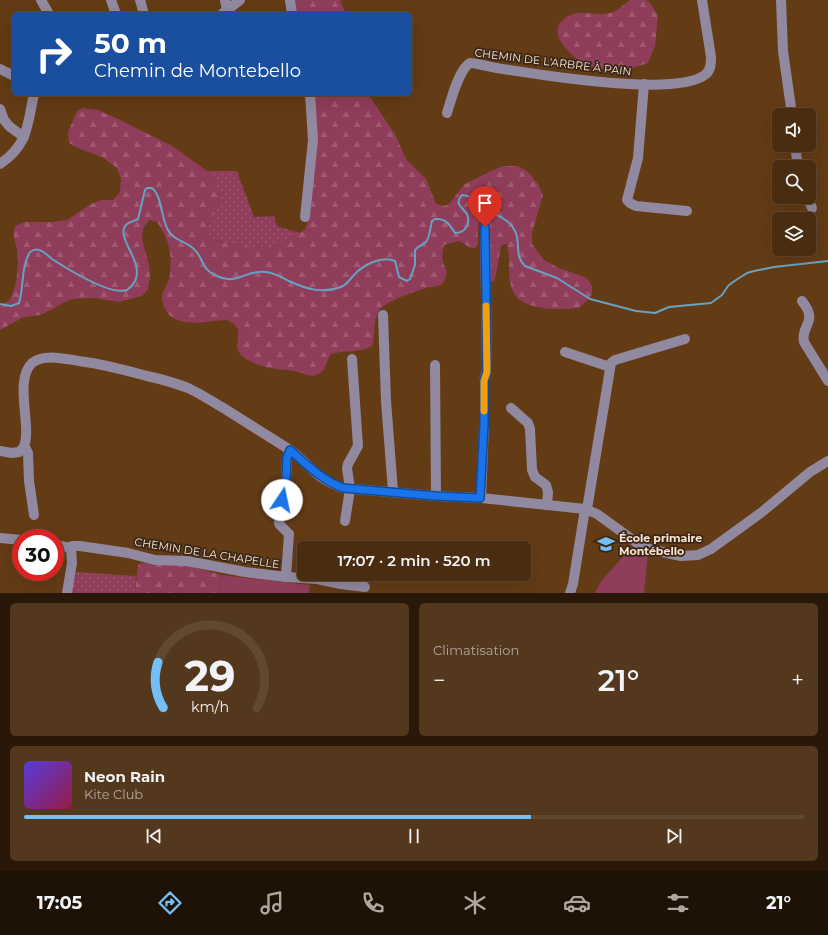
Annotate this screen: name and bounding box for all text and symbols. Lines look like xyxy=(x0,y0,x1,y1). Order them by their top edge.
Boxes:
text: 50 m xyxy=(94,26,167,60)
icon: right xyxy=(28,28,80,80)
street label: CHEMIN DE L'ARBRE À PAIN xyxy=(474,45,632,79)
text: Chemin de Montebello xyxy=(94,60,301,82)
map controls xyxy=(772,108,816,256)
button: sound xyxy=(772,108,816,152)
button: search xyxy=(772,160,816,204)
pin xyxy=(468,186,502,227)
icon: arrive xyxy=(474,192,496,214)
button: layers xyxy=(772,212,816,256)
position arrow xyxy=(261,479,303,521)
speed limit sign: 30 xyxy=(12,529,64,581)
place label: École primaire Montébello xyxy=(619,531,702,558)
school or university icon: École primaire Montébello xyxy=(596,534,616,554)
street label: CHEMIN DE LA CHAPELLE xyxy=(134,535,280,571)
text: 17:07 · 2 min · 520 m xyxy=(337,551,491,570)
text: Climatisation xyxy=(433,642,519,658)
text: 29 xyxy=(184,650,235,700)
text: 21° xyxy=(598,662,639,699)
text: − xyxy=(433,667,446,694)
text: + xyxy=(791,667,804,694)
text: km/h xyxy=(190,697,229,715)
text: Neon Rain xyxy=(84,767,165,786)
text: Kite Club xyxy=(84,786,143,802)
icon: previous xyxy=(143,825,165,847)
icon: pause xyxy=(403,825,425,847)
icon: next xyxy=(663,825,685,847)
icon: directions xyxy=(156,889,184,917)
icon: music xyxy=(258,889,286,917)
icon: phone xyxy=(359,889,387,917)
icon: climate xyxy=(461,889,489,917)
icon: car xyxy=(563,889,591,917)
icon: filters xyxy=(664,889,692,917)
text: 17:05 xyxy=(37,892,82,914)
text: 21° xyxy=(766,892,791,914)

